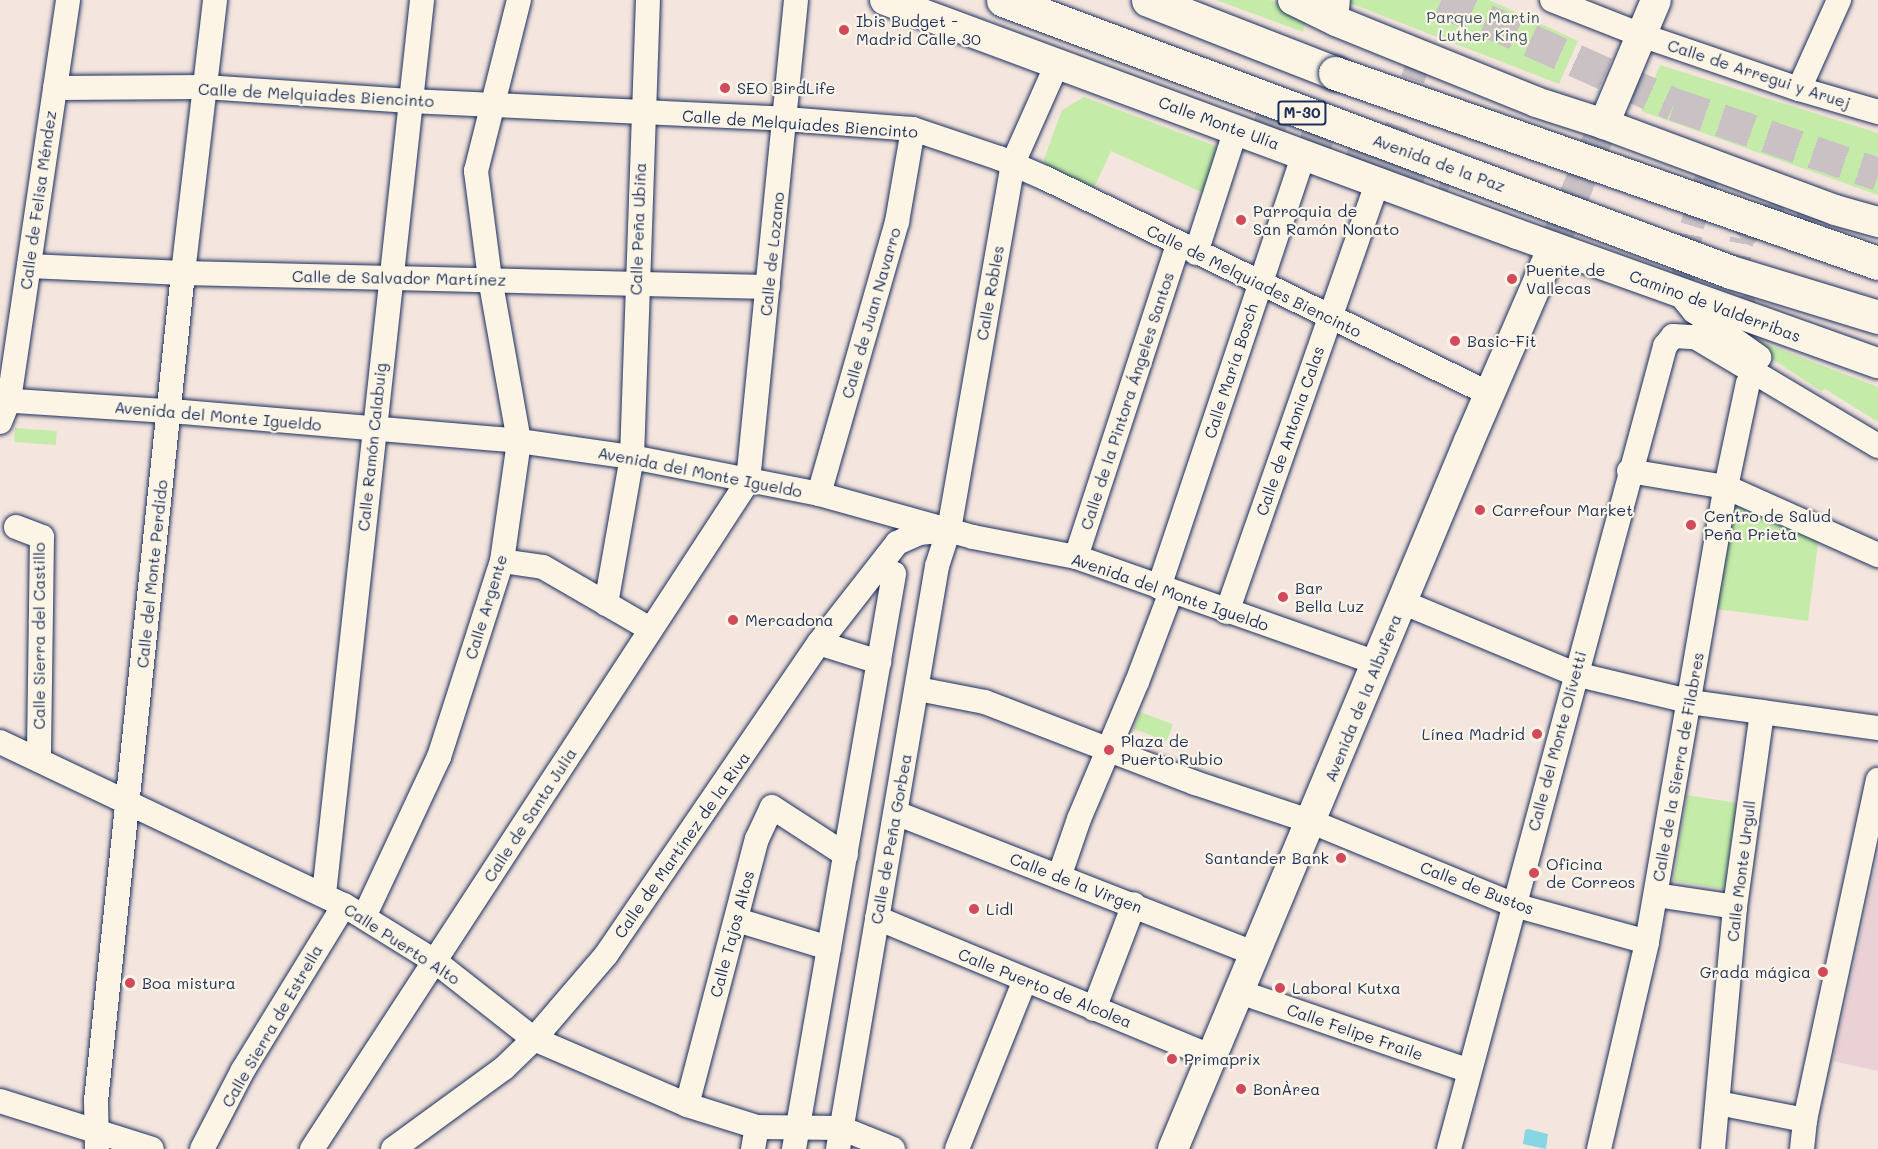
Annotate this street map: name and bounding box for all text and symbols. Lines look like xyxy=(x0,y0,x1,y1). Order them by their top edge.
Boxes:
park label: Parque Martin Luther King xyxy=(1426,7,1540,45)
place label: Ibis Budget - Madrid Calle 30 xyxy=(856,11,981,49)
marker: Ibis Budget - Madrid Calle 30 xyxy=(837,23,851,37)
street label: Calle de Arregui y Aruej xyxy=(1665,35,1853,113)
place label: SEO BirdLife xyxy=(737,78,835,98)
street label: Calle de Melquiades Biencinto xyxy=(197,79,435,111)
marker: SEO BirdLife xyxy=(718,81,732,95)
street label: Calle Monte Ulía xyxy=(1156,92,1282,154)
road number: M-30 xyxy=(1276,101,1328,125)
street label: Calle de Melquiades Biencinto xyxy=(681,106,919,142)
street label: Calle de Felisa Méndez xyxy=(16,109,60,291)
street label: Avenida de la Paz xyxy=(1370,130,1508,196)
street label: Calle Peña Ubiña xyxy=(626,162,650,296)
street label: Calle de Lozano xyxy=(756,191,788,317)
place label: Parroquia de San Ramón Nonato xyxy=(1253,201,1399,239)
marker: Parroquia de San Ramón Nonato xyxy=(1234,213,1248,227)
street label: Calle de Melquiades Biencinto xyxy=(1144,221,1364,341)
street label: Calle de Juan Navarro xyxy=(837,225,905,401)
street label: Calle Robles xyxy=(972,244,1008,342)
place label: Puente de Vallecas xyxy=(1526,260,1605,298)
street label: Camino de Valderribas xyxy=(1627,266,1803,346)
street label: Calle de Salvador Martínez xyxy=(292,267,506,289)
street label: Calle de la Pintora Ángeles Santos xyxy=(1076,270,1178,532)
marker: Puente de Vallecas xyxy=(1503,270,1521,288)
street label: Calle María Bosch xyxy=(1200,301,1262,441)
place label: Basic-Fit xyxy=(1467,331,1537,351)
marker: Basic-Fit xyxy=(1448,334,1462,348)
street label: Calle de Antonia Calas xyxy=(1252,344,1328,518)
street label: Calle Ramón Calabuig xyxy=(354,362,390,532)
street label: Avenida del Monte Igueldo xyxy=(114,397,322,435)
street label: Avenida del Monte Igueldo xyxy=(596,443,804,501)
street label: Calle del Monte Perdido xyxy=(133,479,171,669)
place label: Carrefour Market xyxy=(1492,500,1633,520)
marker: Carrefour Market xyxy=(1473,503,1487,517)
place label: Centro de Salud Peña Prieta xyxy=(1704,506,1831,544)
marker: Centro de Salud Peña Prieta xyxy=(1682,516,1700,534)
street label: Calle Sierra del Castillo xyxy=(29,542,49,730)
street label: Avenida del Monte Igueldo xyxy=(1069,549,1271,635)
street label: Calle Argente xyxy=(461,552,511,662)
place label: Bar Bella Luz xyxy=(1295,578,1364,616)
marker: Bar Bella Luz xyxy=(1276,590,1290,604)
place label: Mercadona xyxy=(745,610,834,630)
street label: Avenida de la Albufera xyxy=(1321,611,1405,785)
marker: Mercadona xyxy=(726,613,740,627)
street label: Calle del Monte Olivetti xyxy=(1524,649,1590,833)
street label: Calle de la Sierra de Filabres xyxy=(1648,651,1708,883)
place label: Línea Madrid xyxy=(1422,724,1525,744)
marker: Línea Madrid xyxy=(1530,727,1544,741)
place label: Plaza de Puerto Rubio xyxy=(1121,731,1223,769)
marker: Plaza de Puerto Rubio xyxy=(1102,743,1116,757)
street label: Calle de Santa Julia xyxy=(479,744,581,886)
street label: Calle de Martínez de la Riva xyxy=(610,748,754,942)
street label: Calle de Peña Gorbea xyxy=(867,752,915,926)
street label: Calle Monte Urgull xyxy=(1723,799,1759,943)
place label: Santander Bank xyxy=(1205,848,1329,868)
street label: Calle de la Virgen xyxy=(1007,849,1145,917)
marker: Santander Bank xyxy=(1334,851,1348,865)
place label: Oficina de Correos xyxy=(1546,854,1635,892)
street label: Calle de Bustos xyxy=(1417,857,1537,919)
marker: Oficina de Correos xyxy=(1527,866,1541,880)
street label: Calle Tajos Altos xyxy=(706,868,758,1000)
street label: Calle Puerto Alto xyxy=(341,899,463,989)
place label: Lidl xyxy=(986,899,1013,919)
marker: Lidl xyxy=(967,902,981,916)
street label: Calle Sierra de Estrella xyxy=(218,941,326,1111)
street label: Calle Puerto de Alcolea xyxy=(955,944,1135,1032)
place label: Grada mágica xyxy=(1700,962,1811,982)
marker: Grada mágica xyxy=(1816,965,1830,979)
place label: Boa mistura xyxy=(142,973,236,993)
marker: Boa mistura xyxy=(123,976,137,990)
place label: Laboral Kutxa xyxy=(1292,978,1401,998)
marker: Laboral Kutxa xyxy=(1273,981,1287,995)
street label: Calle Felipe Fraile xyxy=(1284,1000,1426,1064)
place label: Primaprix xyxy=(1184,1049,1260,1069)
marker: Primaprix xyxy=(1165,1052,1179,1066)
place label: BonÀrea xyxy=(1253,1079,1320,1099)
marker: BonÀrea xyxy=(1234,1082,1248,1096)

